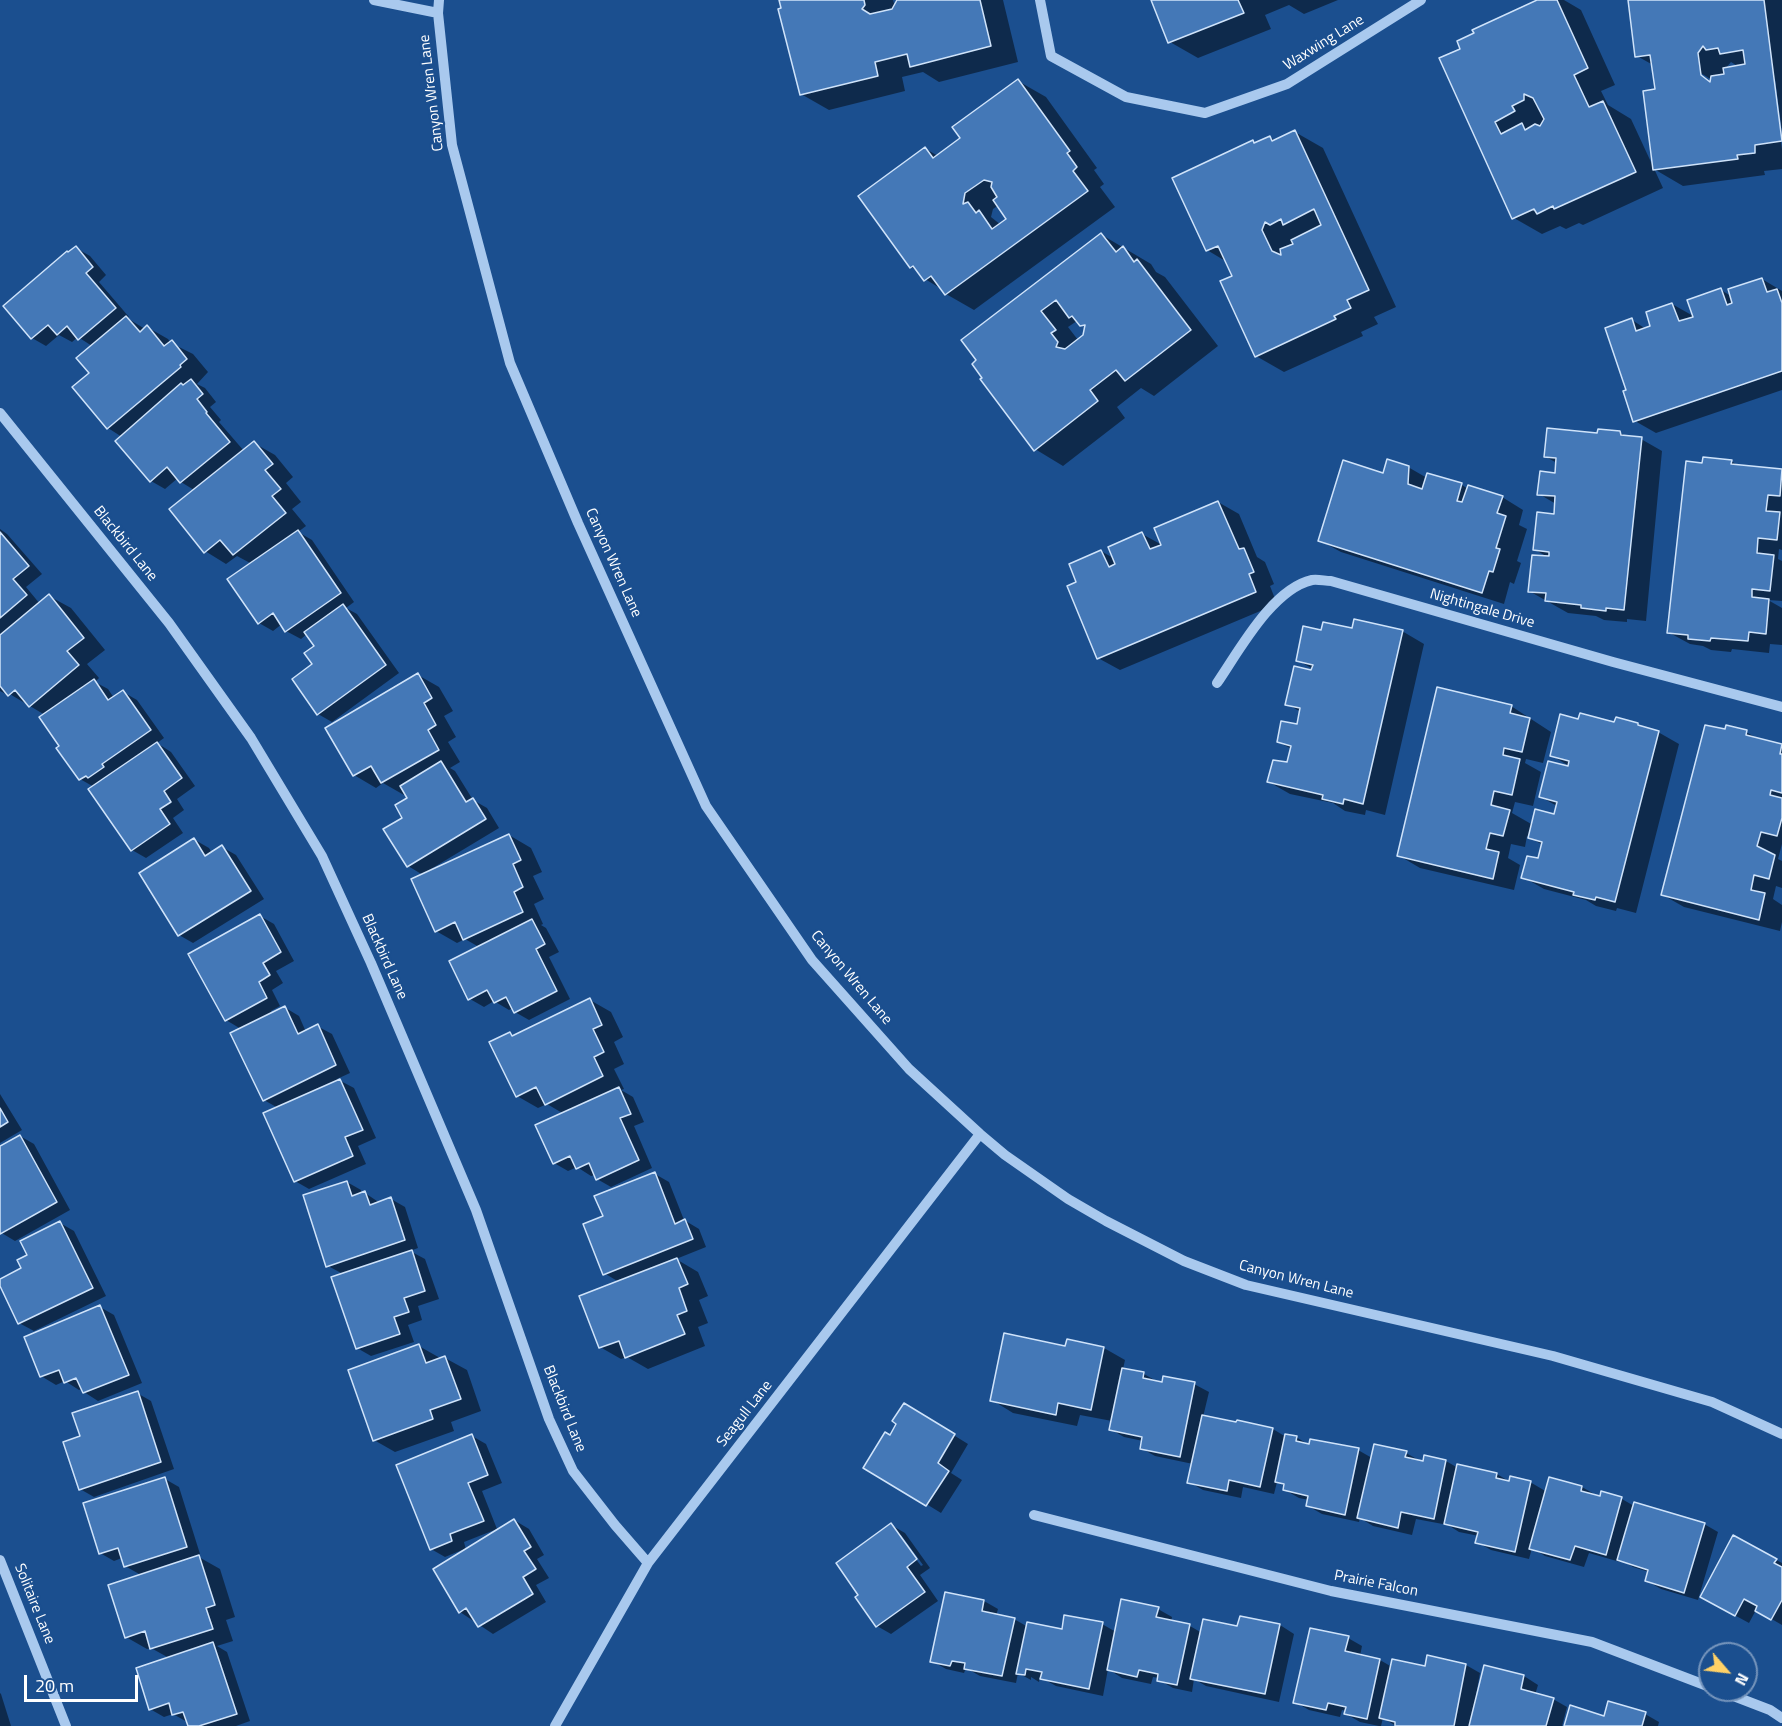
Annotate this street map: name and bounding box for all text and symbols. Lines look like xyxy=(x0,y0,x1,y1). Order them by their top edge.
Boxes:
street label: Waxwing Lane xyxy=(1280,11,1368,75)
street label: Canyon Wren Lane xyxy=(416,34,448,152)
street label: Blackbird Lane xyxy=(89,503,161,585)
street label: Canyon Wren Lane xyxy=(581,506,645,620)
street label: Nightingale Drive xyxy=(1428,585,1536,633)
street label: Blackbird Lane xyxy=(357,911,411,1003)
street label: Canyon Wren Lane xyxy=(806,927,896,1029)
street label: Canyon Wren Lane xyxy=(1237,1257,1355,1303)
street label: Blackbird Lane xyxy=(538,1363,590,1455)
street label: Seagull Lane xyxy=(713,1377,777,1451)
street label: Solitaire Lane xyxy=(10,1561,58,1647)
street label: Prairie Falcon xyxy=(1333,1567,1419,1601)
north arrow xyxy=(1698,1642,1758,1702)
scale bar xyxy=(27,1663,141,1701)
text: N xyxy=(1729,1669,1755,1690)
text: 20 m xyxy=(35,1672,74,1699)

